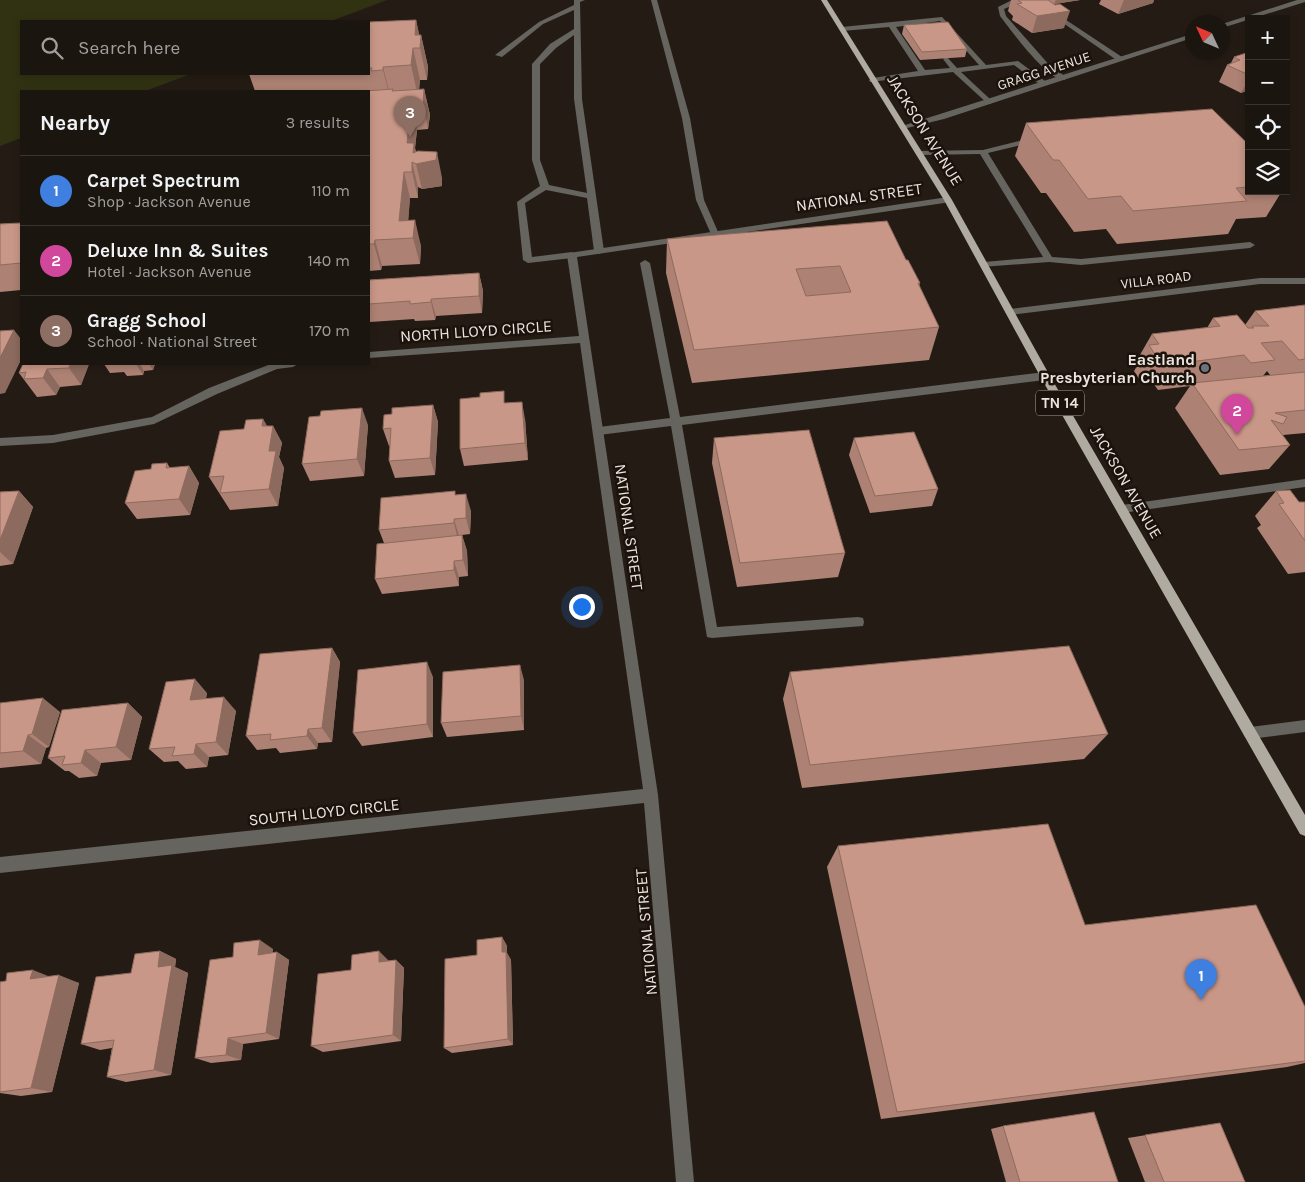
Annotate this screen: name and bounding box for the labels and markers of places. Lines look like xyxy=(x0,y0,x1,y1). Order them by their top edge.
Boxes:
pin: 3 xyxy=(394,96,426,137)
place label: Eastland Presbyterian Church xyxy=(1040,350,1195,387)
marker: Eastland Presbyterian Church xyxy=(1199,362,1211,374)
pin: 2 xyxy=(1221,394,1253,435)
pin: 1 xyxy=(1185,959,1217,1000)

